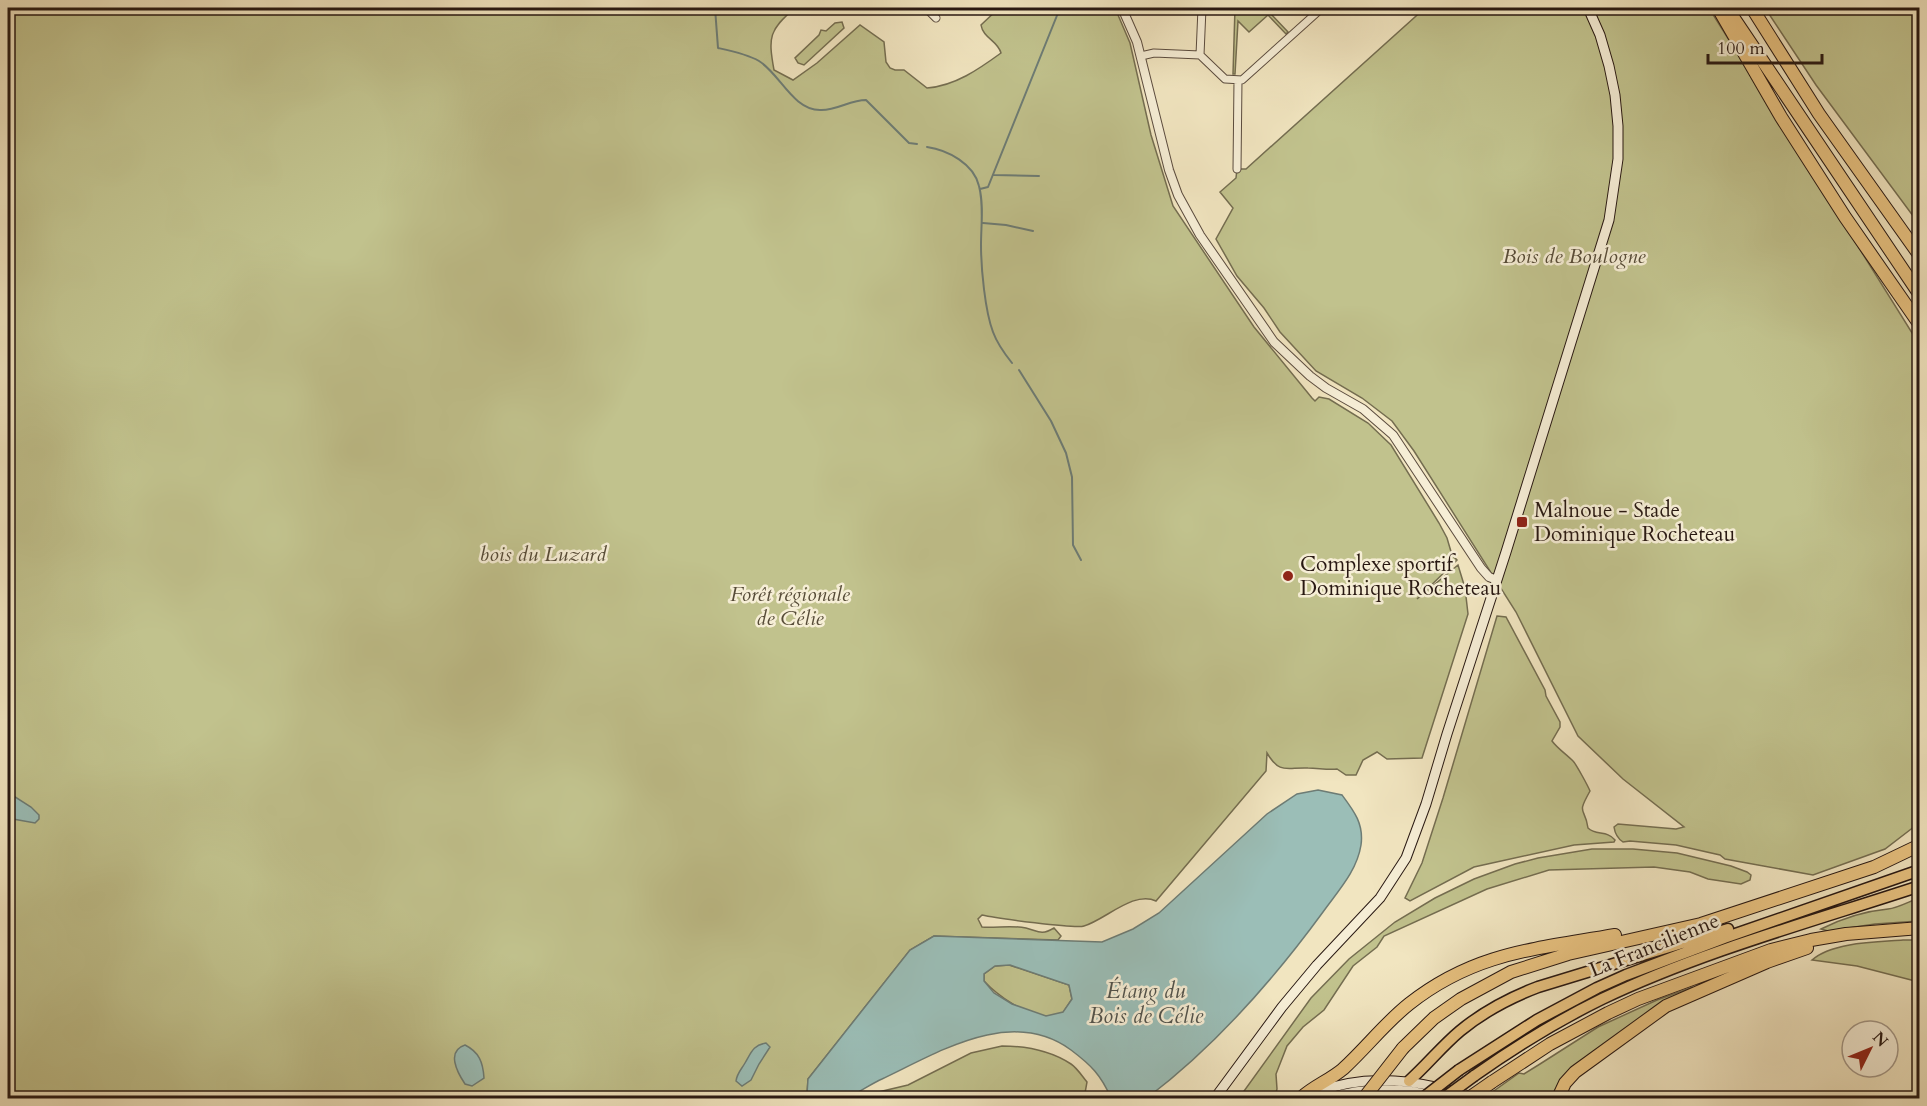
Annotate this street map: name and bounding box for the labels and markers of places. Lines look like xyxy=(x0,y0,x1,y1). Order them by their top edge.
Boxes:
place label: Malnoue - Stade Dominique Rocheteau xyxy=(1534,496,1735,549)
marker: Malnoue - Stade Dominique Rocheteau xyxy=(1515,515,1529,529)
place label: Complexe sportif Dominique Rocheteau xyxy=(1300,550,1501,603)
marker: Complexe sportif Dominique Rocheteau xyxy=(1281,569,1295,583)

